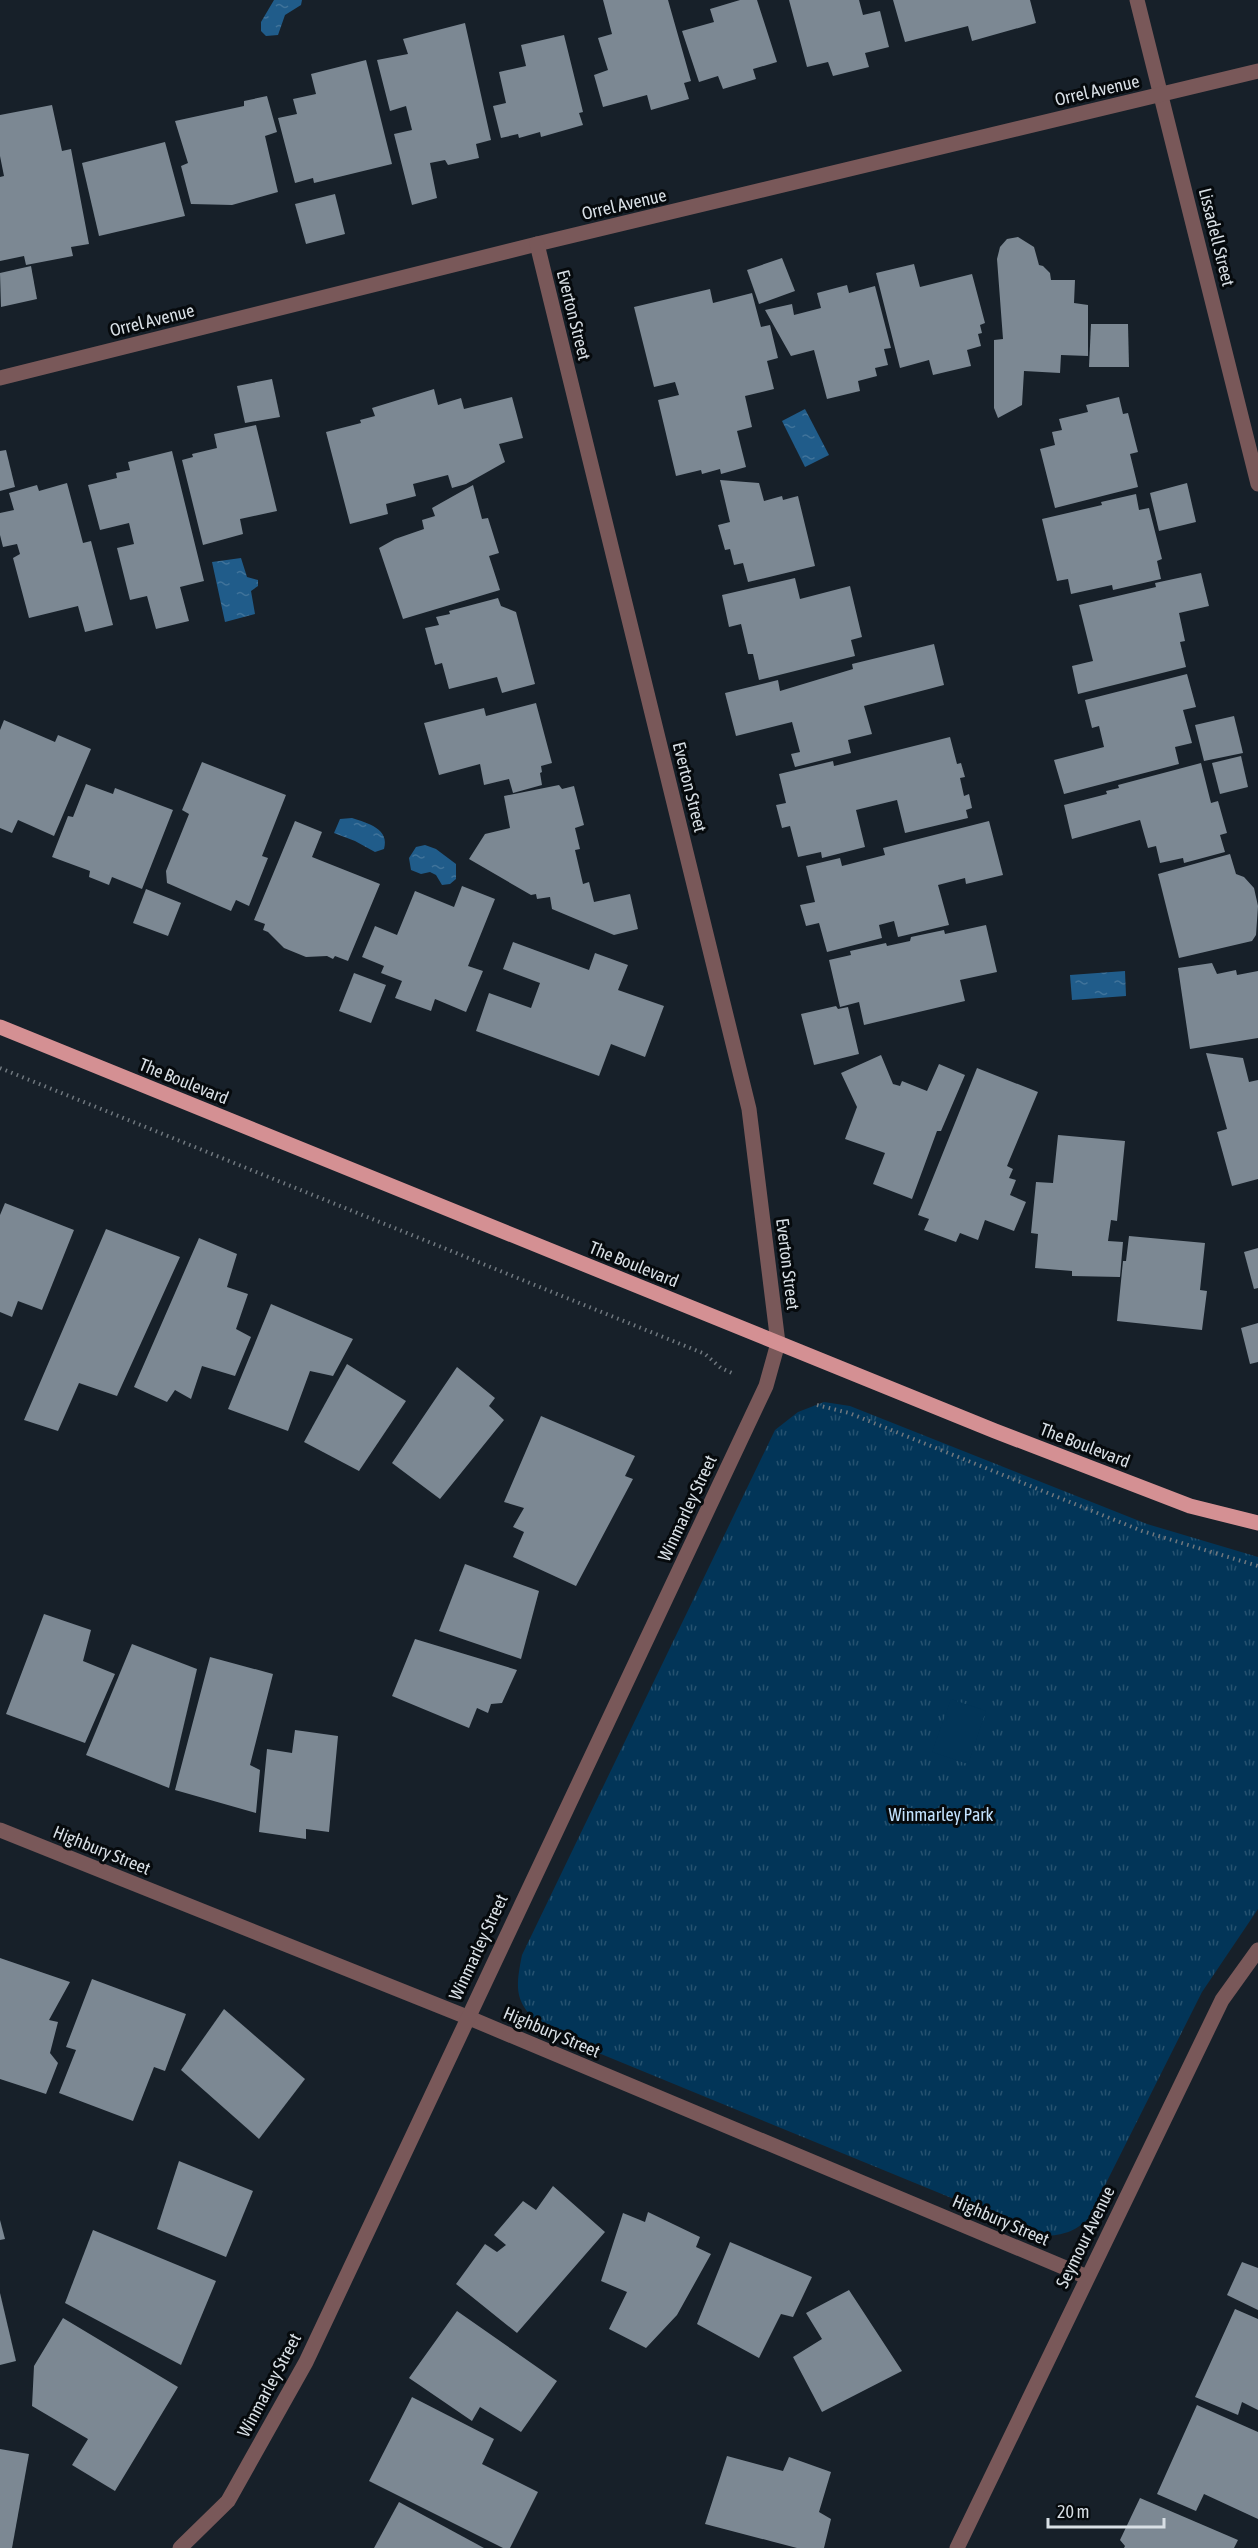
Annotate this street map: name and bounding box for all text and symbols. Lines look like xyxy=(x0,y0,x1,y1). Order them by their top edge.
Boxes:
street label: Orrel Avenue xyxy=(1053,70,1141,110)
street label: Orrel Avenue xyxy=(580,184,668,224)
street label: Lissadell Street xyxy=(1195,186,1239,288)
street label: Everton Street xyxy=(553,268,595,362)
street label: Orrel Avenue xyxy=(108,299,196,341)
street label: Everton Street xyxy=(669,740,711,834)
street label: The Boulevard xyxy=(136,1054,232,1108)
street label: Everton Street xyxy=(772,1217,804,1311)
street label: The Boulevard xyxy=(586,1237,682,1291)
street label: The Boulevard xyxy=(1037,1418,1133,1472)
street label: Winmarley Street xyxy=(653,1452,721,1564)
park label: Winmarley Park xyxy=(888,1804,994,1825)
street label: Highbury Street xyxy=(50,1821,154,1879)
street label: Winmarley Street xyxy=(444,1891,512,2003)
street label: Highbury Street xyxy=(500,2002,604,2062)
street label: Seymour Avenue xyxy=(1051,2183,1119,2291)
street label: Highbury Street xyxy=(949,2190,1053,2250)
street label: Winmarley Street xyxy=(233,2330,305,2440)
scale bar xyxy=(1048,2491,1164,2529)
text: 20 m xyxy=(1057,2501,1089,2522)

